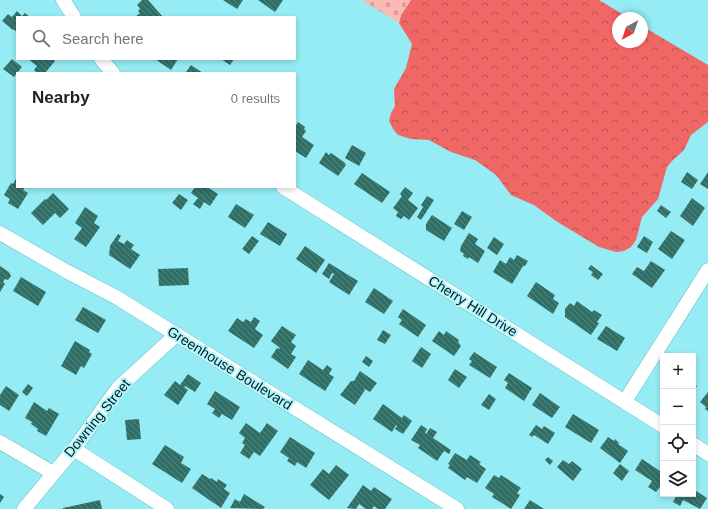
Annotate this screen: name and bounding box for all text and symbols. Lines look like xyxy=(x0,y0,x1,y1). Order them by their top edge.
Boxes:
north arrow xyxy=(612,12,648,48)
search box xyxy=(16,16,296,60)
icon: search xyxy=(30,27,52,49)
text: Search here xyxy=(62,30,144,47)
text: Nearby xyxy=(32,88,90,107)
text: 0 results xyxy=(231,91,280,106)
street label: Cherry Hill Drive xyxy=(426,272,521,340)
street label: Greenhouse Boulevard xyxy=(165,323,295,413)
map controls xyxy=(660,353,696,497)
button: + xyxy=(660,353,696,389)
street label: Downing Street xyxy=(61,376,133,460)
button: − xyxy=(660,389,696,425)
button: locate xyxy=(660,425,696,461)
button: layers xyxy=(660,461,696,497)

